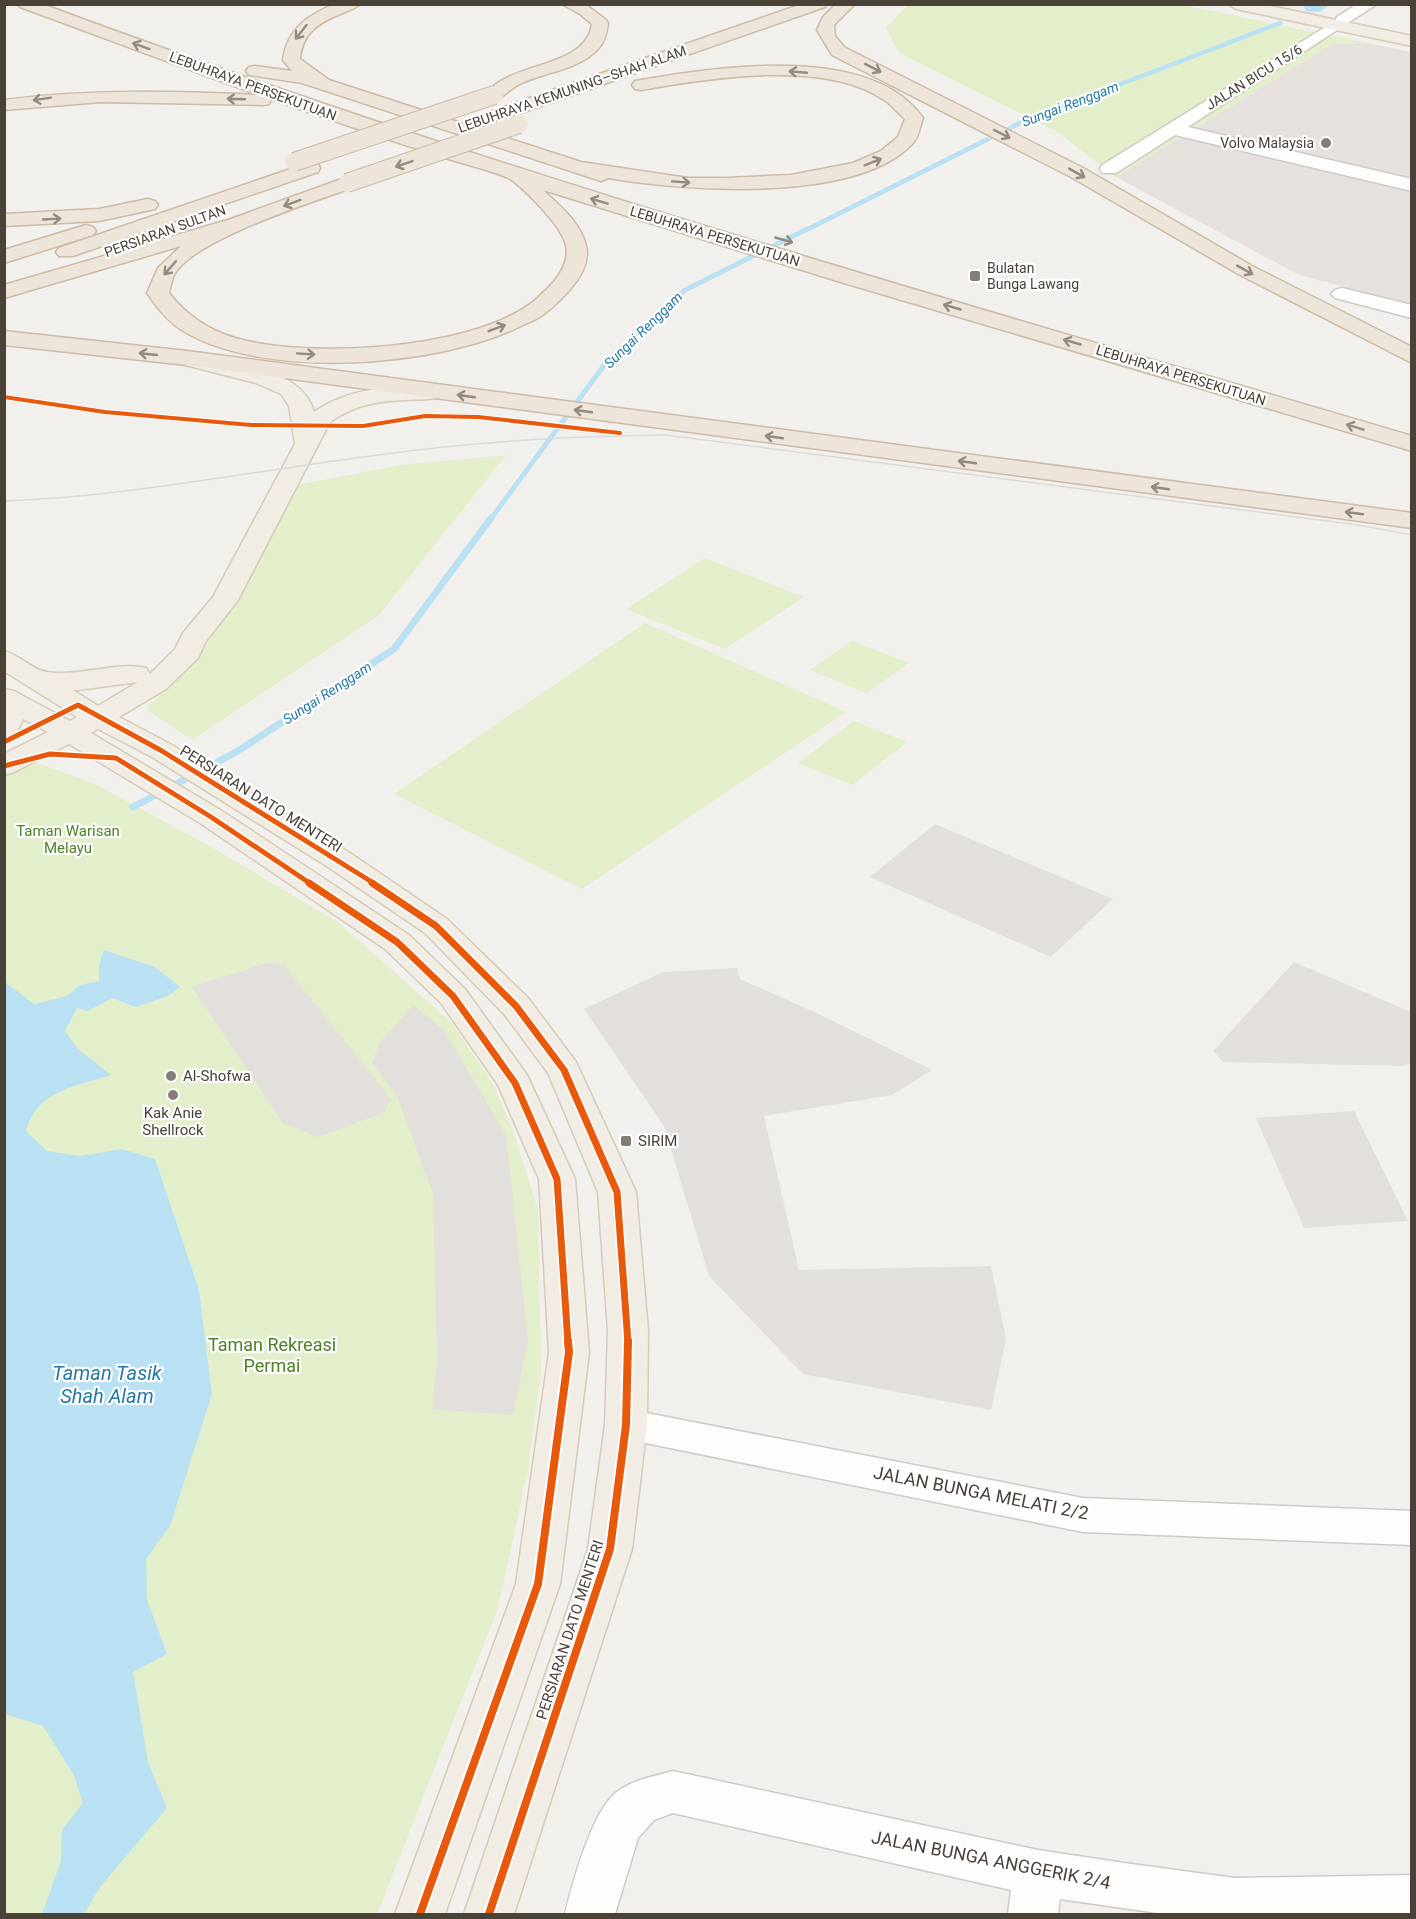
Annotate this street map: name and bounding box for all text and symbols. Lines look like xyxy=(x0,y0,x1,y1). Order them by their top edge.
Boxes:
one-way arrow xyxy=(295,23,308,39)
one-way arrow xyxy=(132,39,151,50)
street label: JALAN BICU 15/6 xyxy=(1203,41,1305,113)
street label: LEBUHRAYA KEMUNING–SHAH ALAM xyxy=(456,42,688,136)
street label: LEBUHRAYA PERSEKUTUAN xyxy=(167,48,339,124)
one-way arrow xyxy=(864,62,881,74)
one-way arrow xyxy=(788,66,808,77)
water label: Sungai Renggam xyxy=(1019,78,1121,130)
one-way arrow xyxy=(227,93,247,104)
one-way arrow xyxy=(32,94,52,105)
one-way arrow xyxy=(993,128,1010,140)
place label: Volvo Malaysia xyxy=(1220,135,1314,151)
marker: Volvo Malaysia xyxy=(1319,136,1333,150)
one-way arrow xyxy=(864,156,882,167)
one-way arrow xyxy=(396,159,414,170)
one-way arrow xyxy=(1068,167,1085,179)
one-way arrow xyxy=(670,177,690,188)
one-way arrow xyxy=(590,195,609,206)
one-way arrow xyxy=(284,199,302,210)
street label: PERSIARAN SULTAN xyxy=(102,202,228,260)
street label: LEBUHRAYA PERSEKUTUAN xyxy=(628,203,802,269)
one-way arrow xyxy=(41,213,61,224)
one-way arrow xyxy=(774,235,793,246)
one-way arrow xyxy=(163,260,177,275)
place label: Bulatan Bunga Lawang xyxy=(987,260,1079,292)
one-way arrow xyxy=(1236,265,1254,276)
marker: Bulatan Bunga Lawang xyxy=(968,269,982,283)
water label: Sungai Renggam xyxy=(601,289,685,371)
one-way arrow xyxy=(943,301,962,312)
one-way arrow xyxy=(488,321,506,332)
one-way arrow xyxy=(1062,336,1081,347)
street label: LEBUHRAYA PERSEKUTUAN xyxy=(1094,342,1268,408)
one-way arrow xyxy=(138,348,158,359)
one-way arrow xyxy=(295,348,315,359)
one-way arrow xyxy=(457,390,476,401)
one-way arrow xyxy=(574,406,594,417)
one-way arrow xyxy=(1346,421,1365,432)
one-way arrow xyxy=(764,431,784,442)
one-way arrow xyxy=(957,457,977,468)
one-way arrow xyxy=(1151,482,1171,493)
one-way arrow xyxy=(1344,508,1364,519)
water label: Sungai Renggam xyxy=(280,658,374,728)
street label: PERSIARAN DATO MENTERI xyxy=(177,742,345,856)
park label: Taman Warisan Melayu xyxy=(16,822,120,857)
place label: Al-Shofwa xyxy=(183,1067,251,1085)
marker: Al-Shofwa xyxy=(164,1069,178,1083)
marker: Kak Anie Shellrock xyxy=(166,1088,180,1102)
place label: Kak Anie Shellrock xyxy=(142,1104,204,1139)
place label: SIRIM xyxy=(638,1132,677,1150)
marker: SIRIM xyxy=(619,1134,633,1148)
park label: Taman Rekreasi Permai xyxy=(208,1334,336,1376)
water label: Taman Tasik Shah Alam xyxy=(52,1361,163,1408)
street label: JALAN BUNGA MELATI 2/2 xyxy=(872,1461,1090,1524)
street label: PERSIARAN DATO MENTERI xyxy=(532,1538,608,1722)
street label: JALAN BUNGA ANGGERIK 2/4 xyxy=(870,1826,1113,1893)

